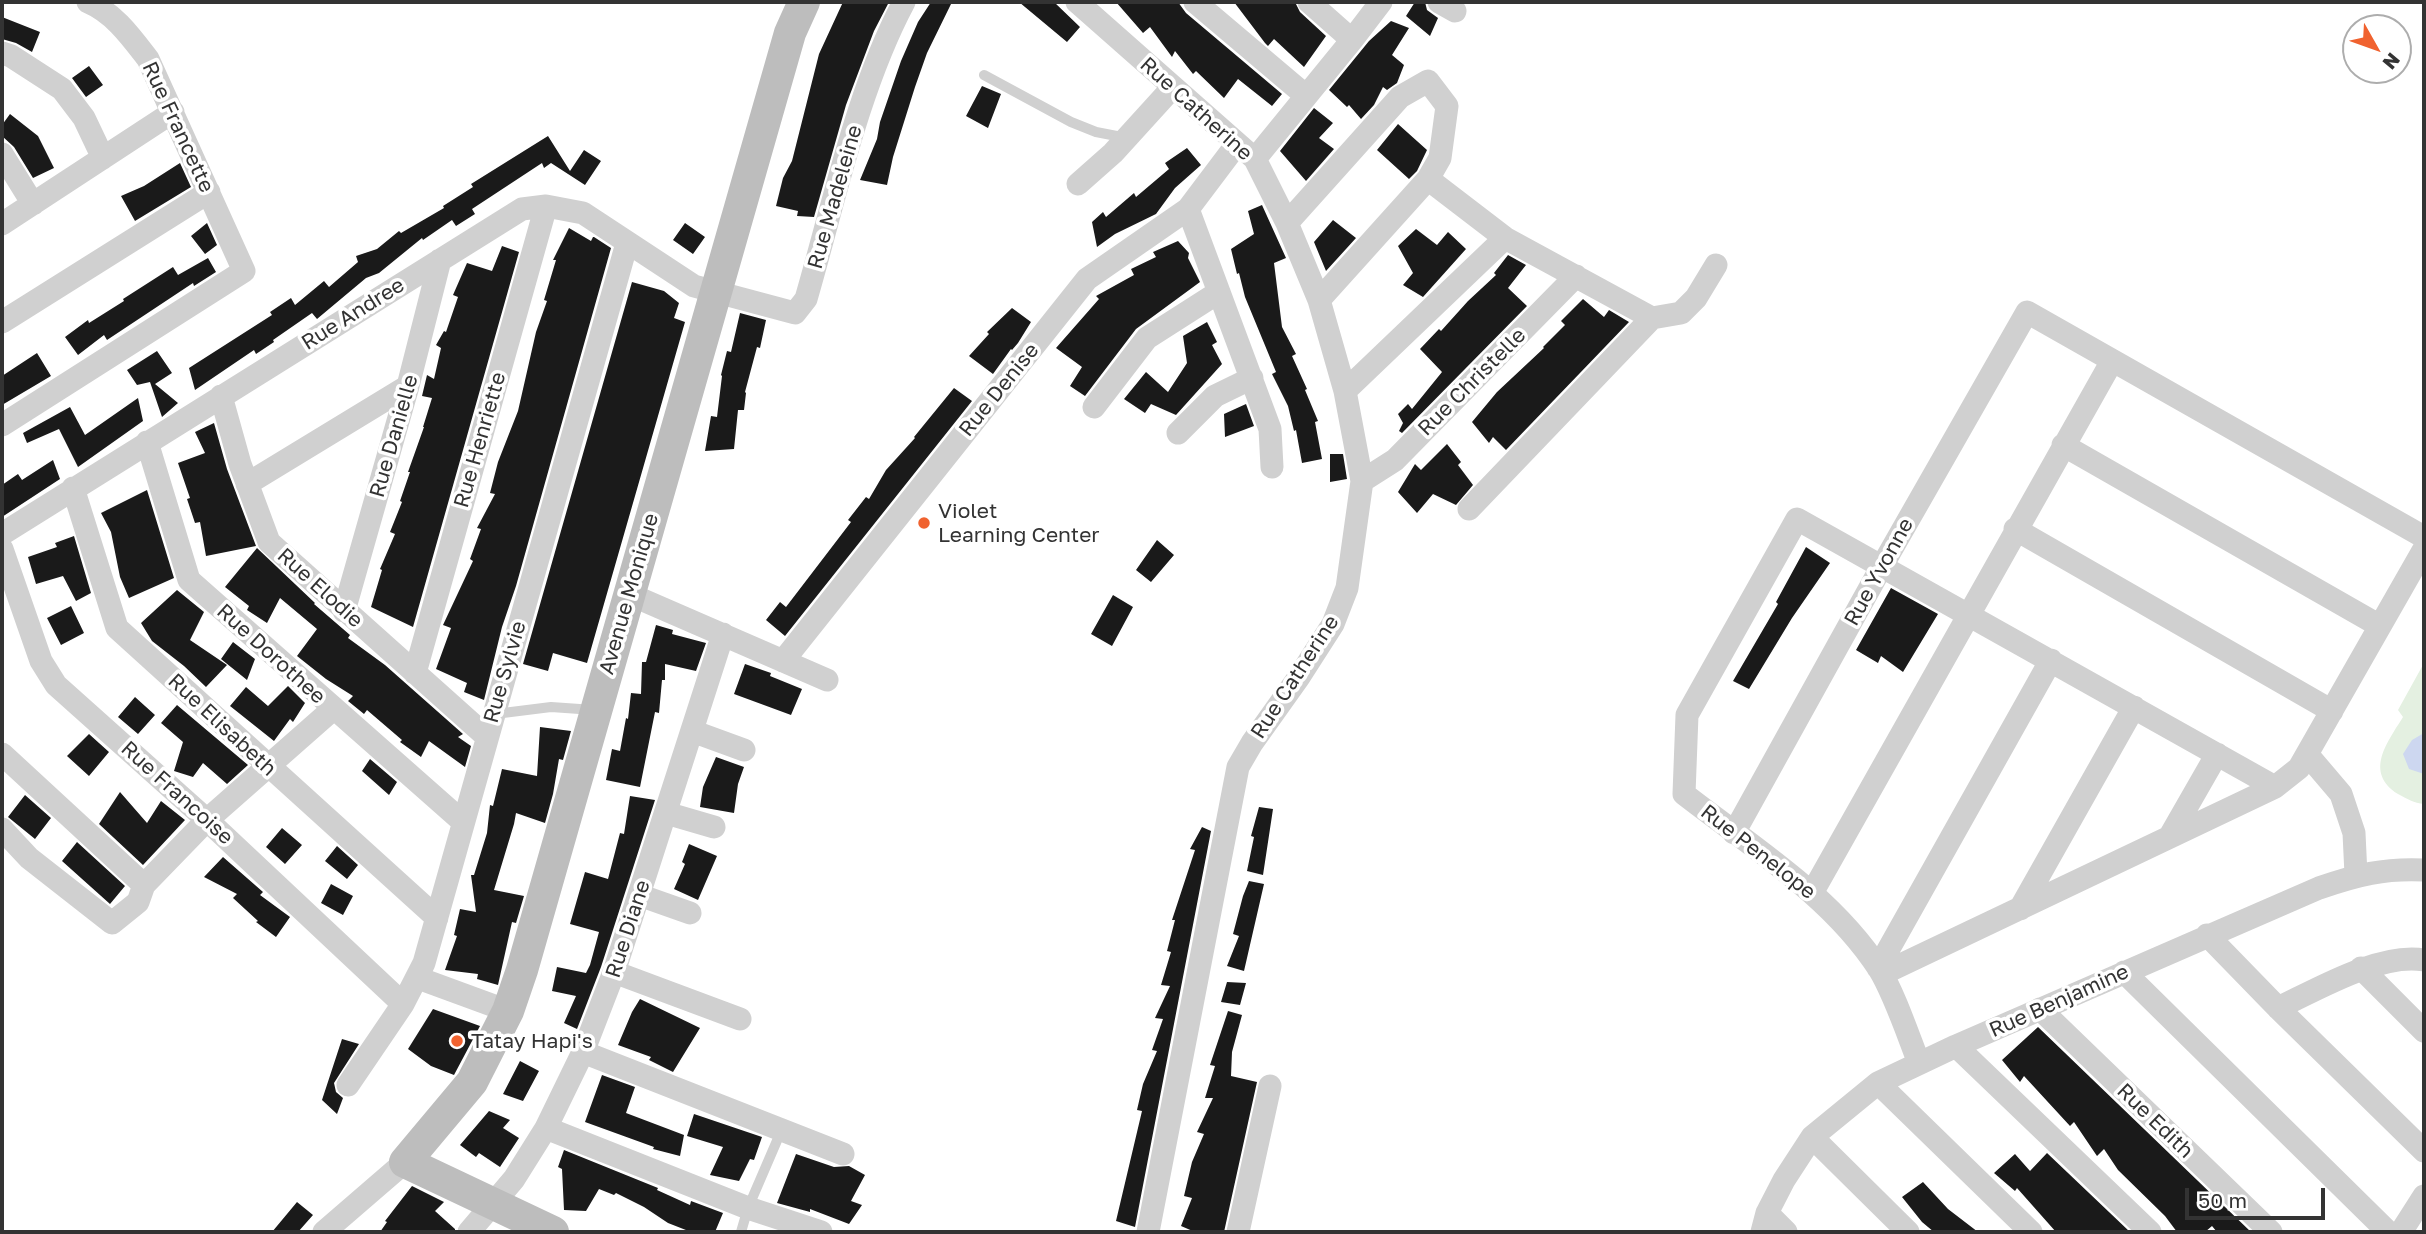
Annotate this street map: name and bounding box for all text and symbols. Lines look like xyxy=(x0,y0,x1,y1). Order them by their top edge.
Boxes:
north arrow xyxy=(2342,14,2412,84)
text: N xyxy=(2378,49,2405,74)
street label: Rue Catherine xyxy=(1135,52,1257,166)
street label: Rue Francette xyxy=(137,57,219,197)
street label: Rue Madeleine xyxy=(802,122,868,272)
street label: Rue Andree xyxy=(297,273,409,355)
street label: Rue Christelle xyxy=(1413,323,1531,441)
street label: Rue Denise xyxy=(954,338,1044,442)
street label: Rue Henriette xyxy=(449,369,511,511)
street label: Rue Danielle xyxy=(364,372,424,500)
place label: Violet Learning Center xyxy=(938,498,1100,548)
street label: Avenue Monique xyxy=(594,511,664,677)
street label: Rue Yvonne xyxy=(1839,514,1919,630)
marker: Violet Learning Center xyxy=(916,515,932,531)
street label: Rue Elodie xyxy=(272,543,368,633)
street label: Rue Dorothee xyxy=(211,599,331,709)
street label: Rue Catherine xyxy=(1246,610,1344,744)
street label: Rue Sylvie xyxy=(478,618,532,726)
street label: Rue Elisabeth xyxy=(163,669,281,781)
street label: Rue Francoise xyxy=(116,736,238,850)
street label: Rue Penelope xyxy=(1695,799,1821,905)
street label: Rue Diane xyxy=(600,877,656,981)
street label: Rue Benjamine xyxy=(1985,959,2133,1043)
place label: Tatay Hapi's xyxy=(471,1028,593,1054)
marker: Tatay Hapi's xyxy=(449,1033,465,1049)
street label: Rue Edith xyxy=(2112,1078,2198,1164)
scale bar xyxy=(2188,1174,2328,1218)
text: 50 m xyxy=(2198,1187,2247,1213)

